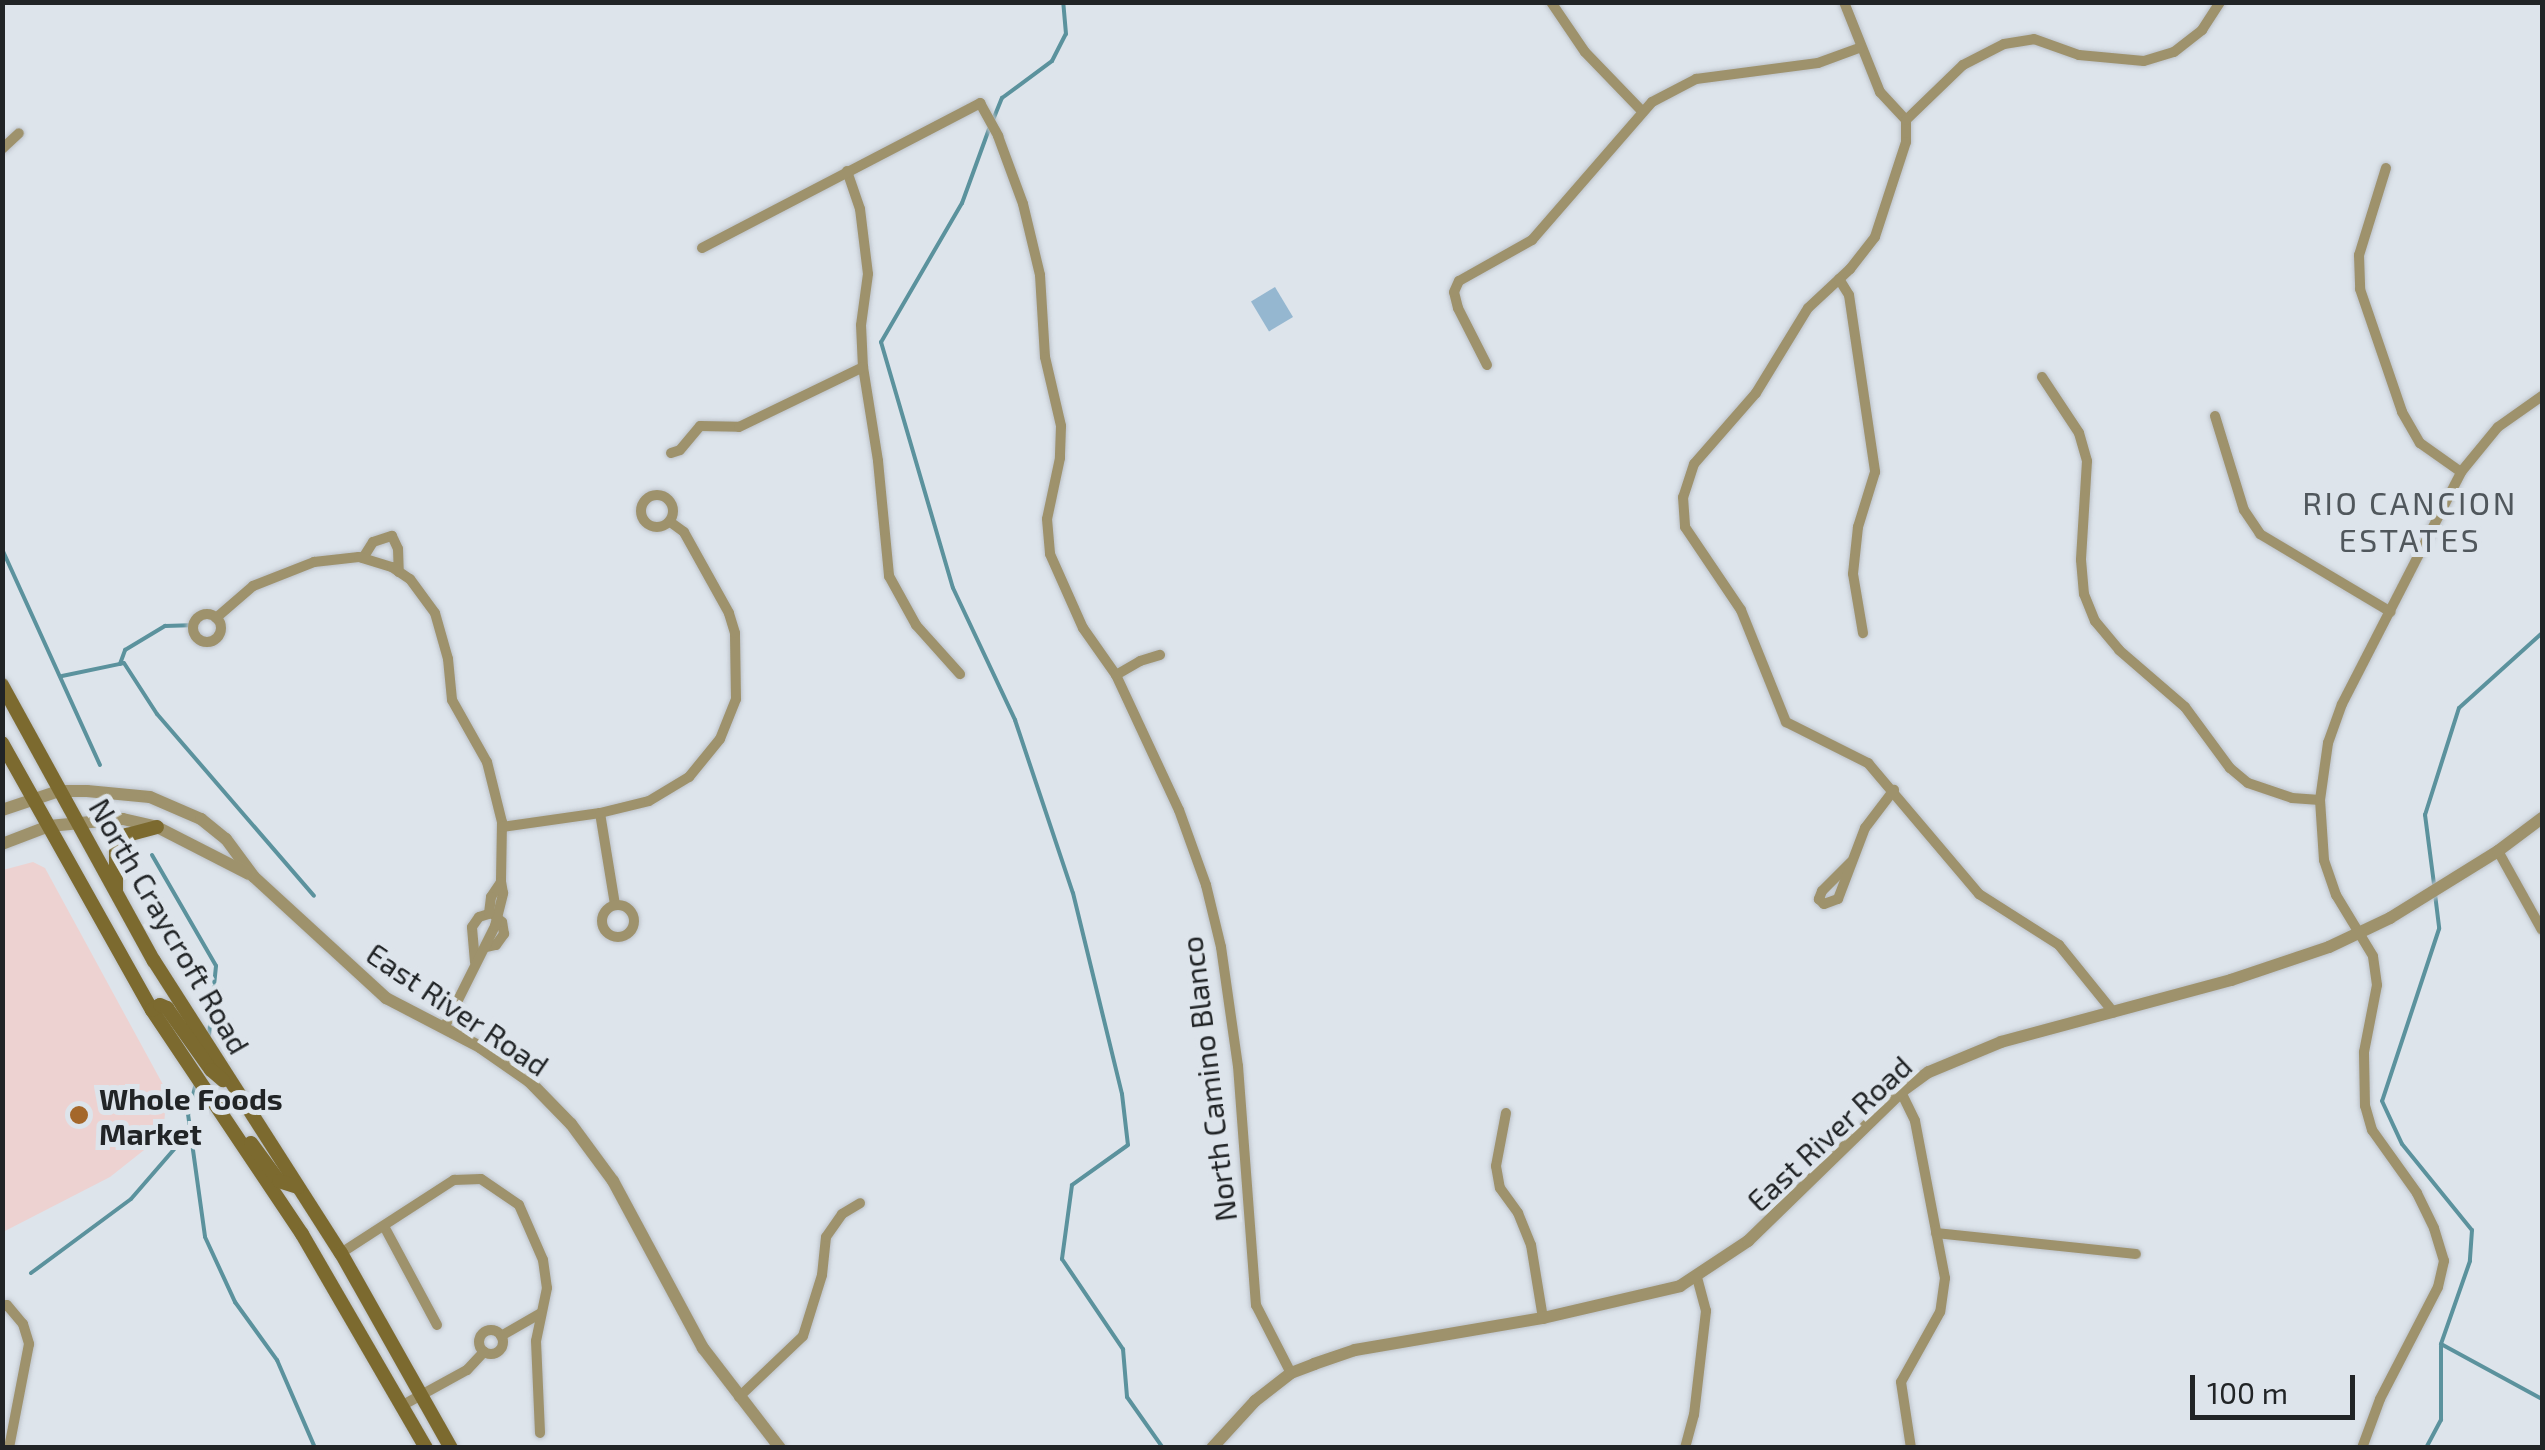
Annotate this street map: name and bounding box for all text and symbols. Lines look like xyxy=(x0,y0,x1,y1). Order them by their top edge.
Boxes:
district label: RIO CANCION ESTATES xyxy=(2302,484,2518,559)
street label: North Craycroft Road xyxy=(82,792,258,1060)
street label: North Camino Blanco xyxy=(1173,934,1243,1224)
street label: East River Road xyxy=(360,935,556,1083)
street label: East River Road xyxy=(1739,1047,1919,1219)
place label: Whole Foods Market xyxy=(99,1080,283,1150)
marker: Whole Foods Market xyxy=(68,1104,90,1126)
scale bar xyxy=(2195,1355,2360,1417)
text: 100 m xyxy=(2207,1374,2288,1410)

